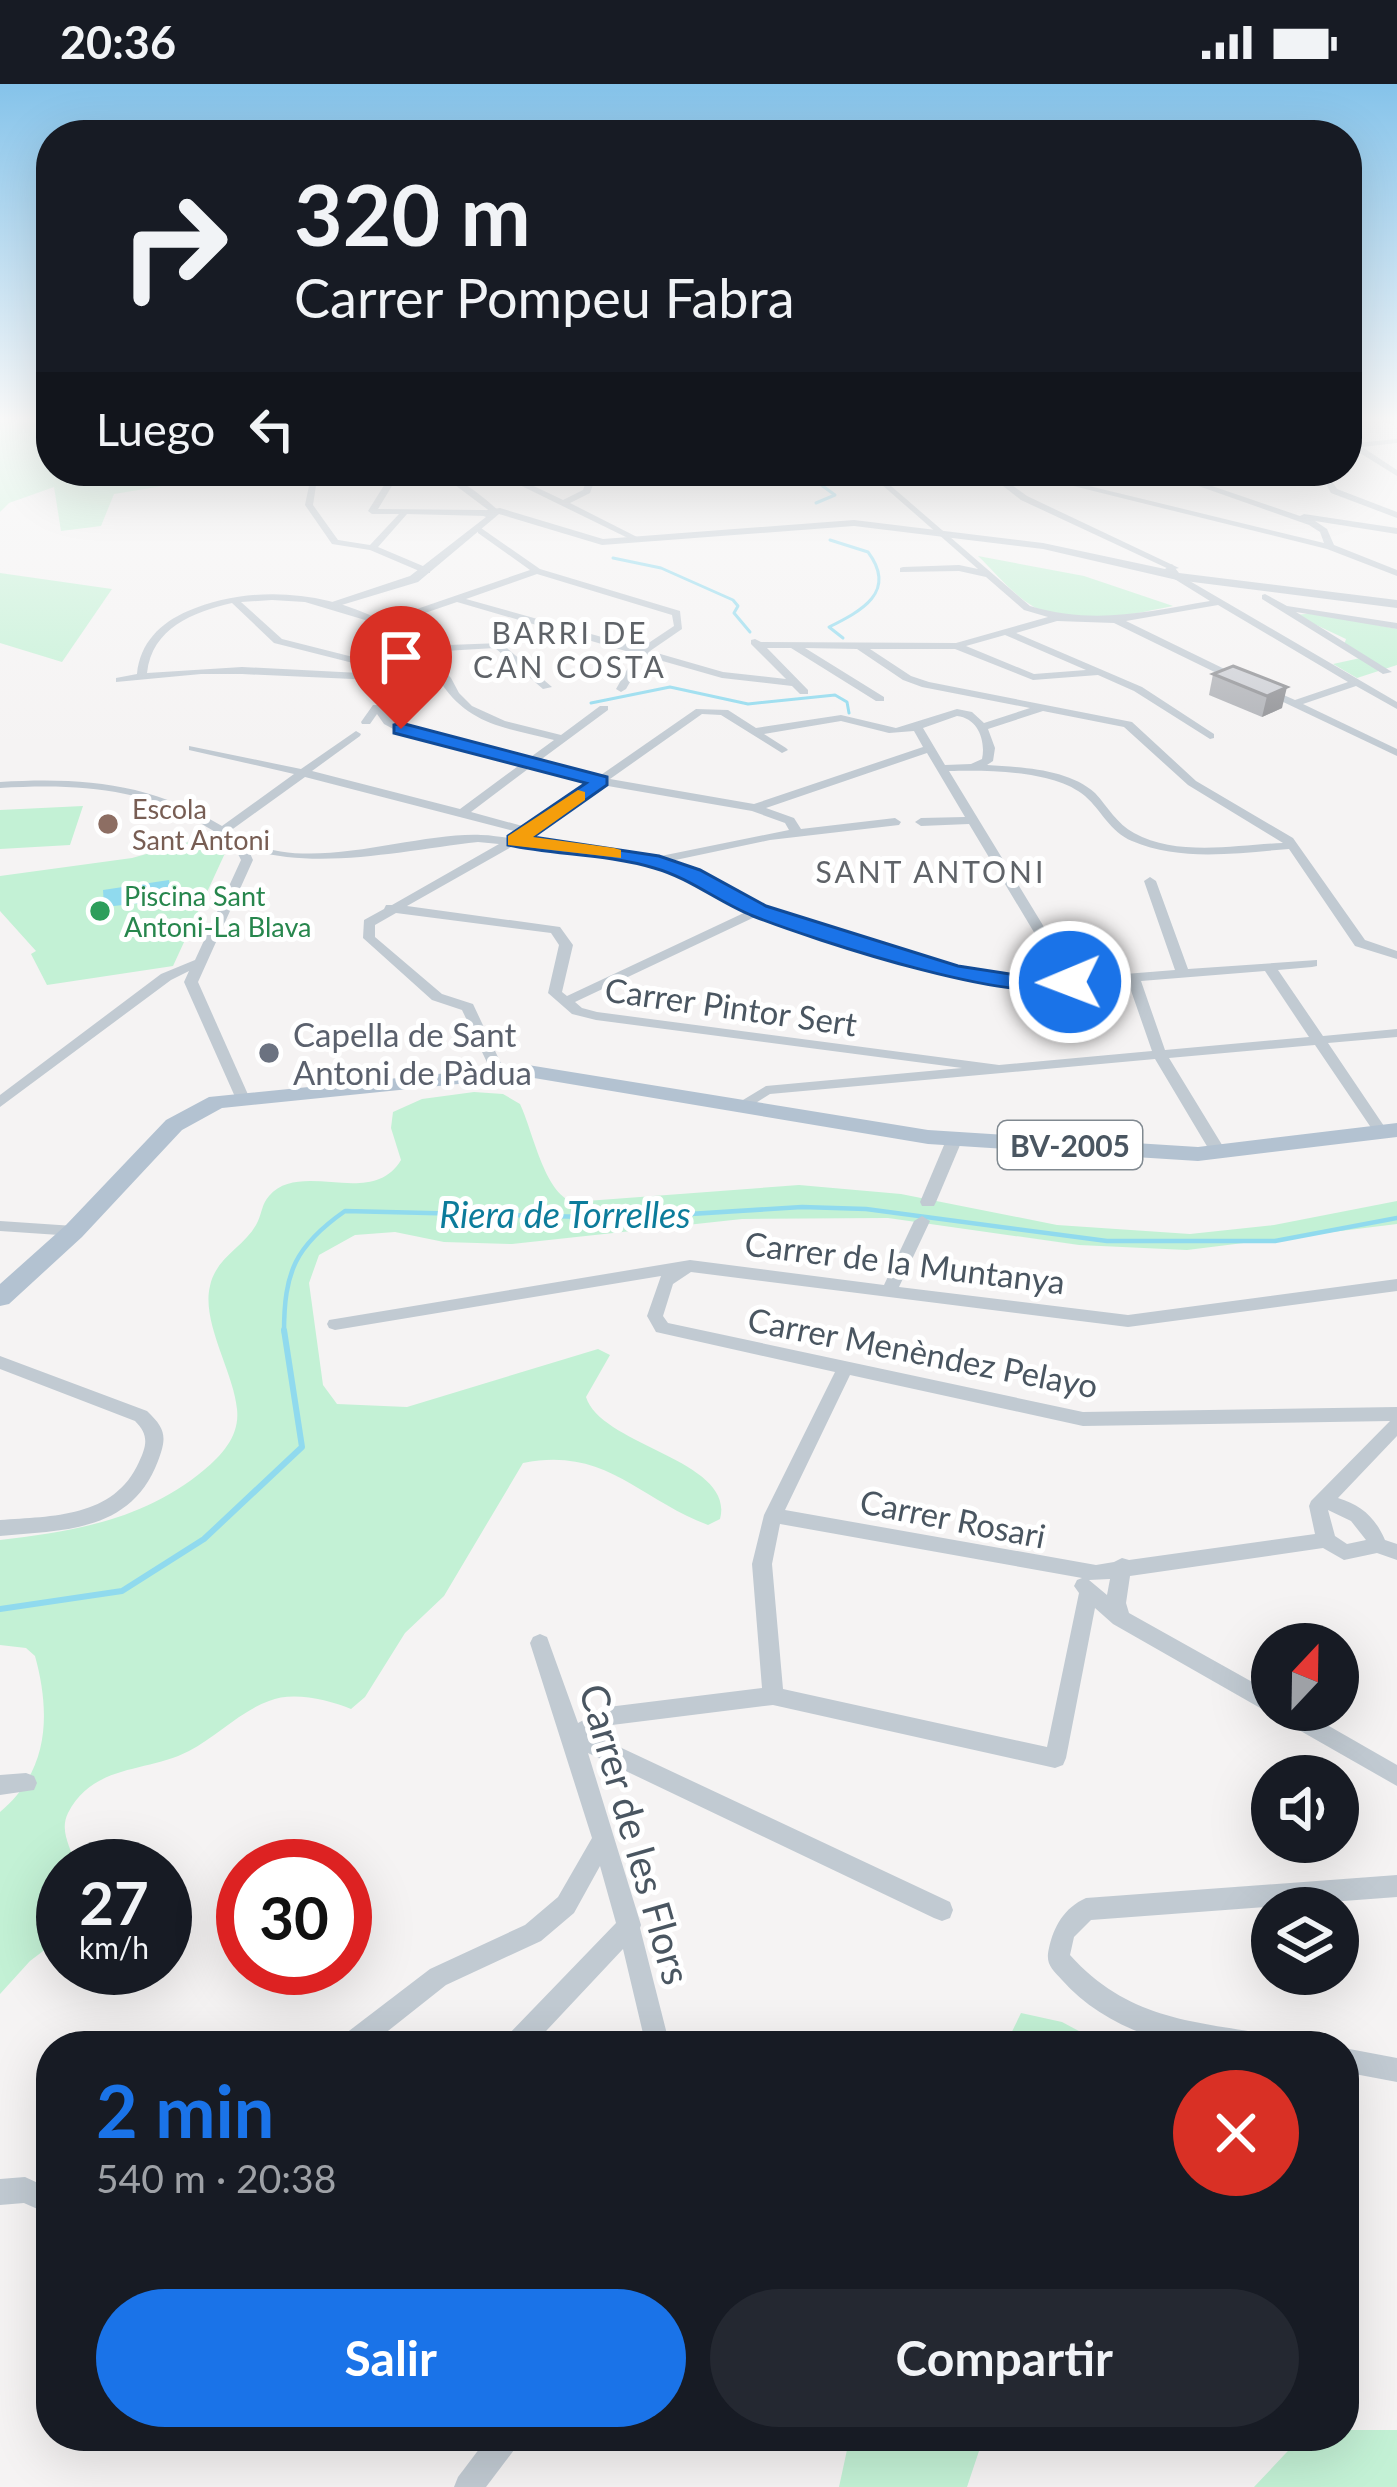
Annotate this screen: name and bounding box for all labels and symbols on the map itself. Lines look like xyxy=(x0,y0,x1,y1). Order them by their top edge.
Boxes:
pin xyxy=(350,606,452,729)
district label: BARRI DE CAN COSTA xyxy=(473,614,667,684)
place label: Escola Sant Antoni xyxy=(132,792,270,856)
marker: Escola Sant Antoni xyxy=(95,811,121,837)
district label: SANT ANTONI xyxy=(816,853,1046,889)
place label: Piscina Sant Antoni-La Blava xyxy=(124,879,312,943)
marker: Piscina Sant Antoni-La Blava xyxy=(87,898,113,924)
position arrow xyxy=(1007,919,1133,1045)
street label: Carrer Pintor Sert xyxy=(602,969,860,1044)
place label: Capella de Sant Antoni de Pàdua xyxy=(293,1014,532,1092)
marker: Capella de Sant Antoni de Pàdua xyxy=(256,1040,282,1066)
road number: BV-2005 xyxy=(998,1121,1142,1169)
water label: Riera de Torrelles xyxy=(439,1192,691,1236)
street label: Carrer de la Muntanya xyxy=(743,1223,1067,1301)
street label: Carrer Menèndez Pelayo xyxy=(745,1298,1101,1406)
street label: Carrer Rosari xyxy=(857,1480,1049,1556)
north arrow xyxy=(1251,1623,1359,1731)
street label: Carrer de les Flors xyxy=(571,1679,701,1989)
speed limit sign: 30 xyxy=(216,1839,372,1995)

